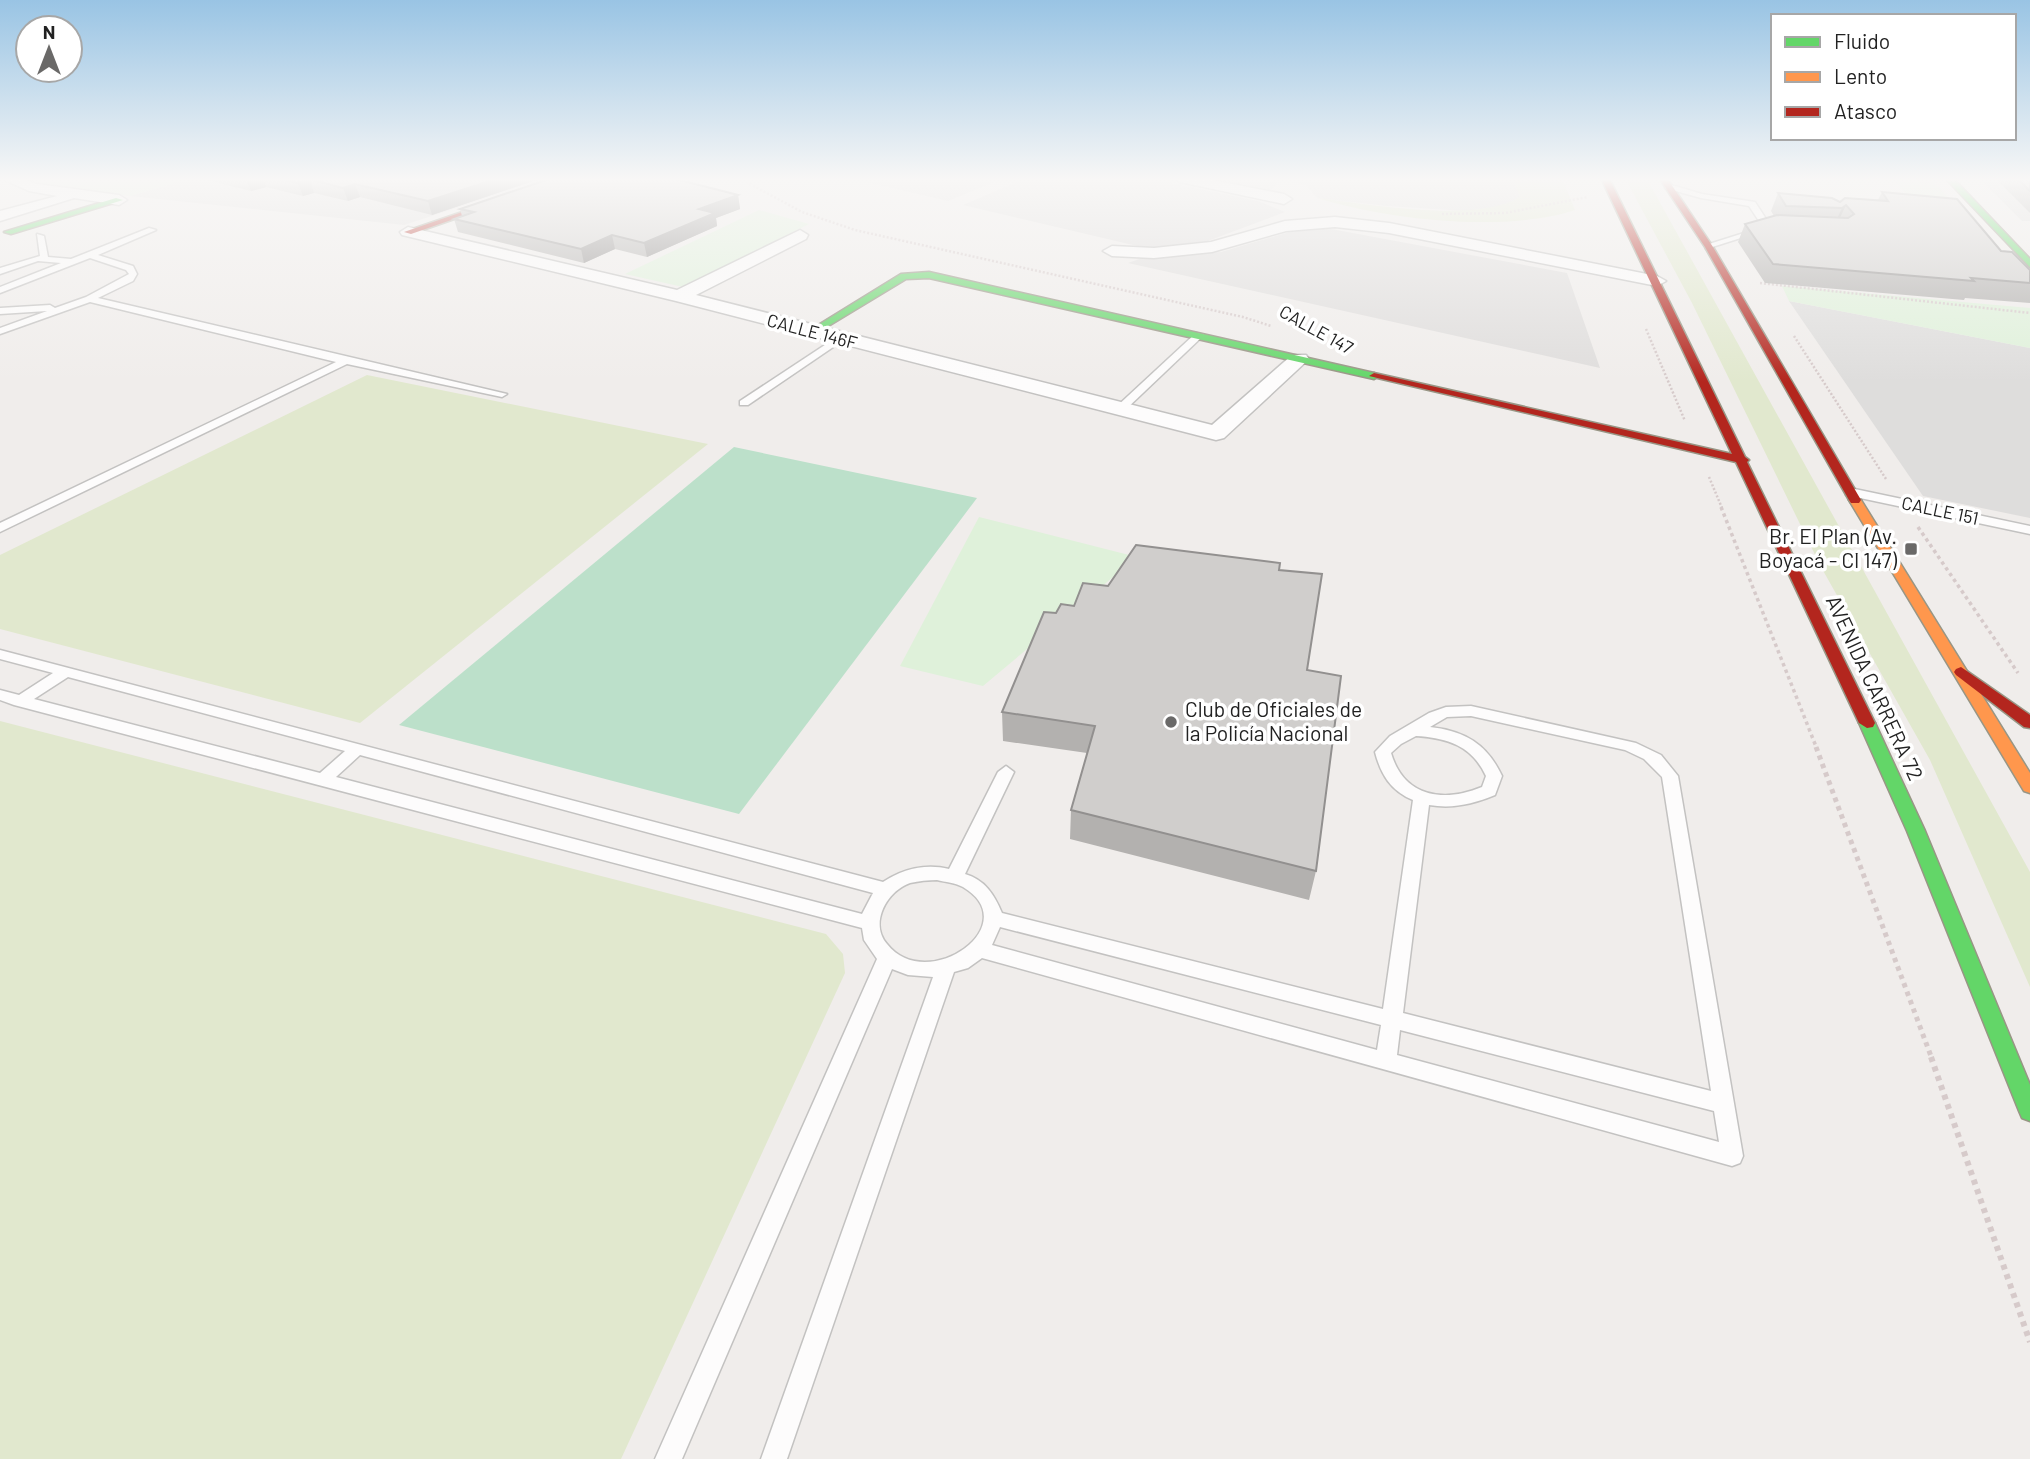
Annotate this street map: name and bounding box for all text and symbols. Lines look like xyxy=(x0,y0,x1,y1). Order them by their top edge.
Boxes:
north arrow xyxy=(14,14,84,84)
legend xyxy=(1771,14,2016,140)
text: N xyxy=(43,20,55,43)
text: Fluido xyxy=(1834,28,1890,53)
text: Lento xyxy=(1834,63,1887,88)
text: Atasco xyxy=(1834,98,1897,123)
street label: CALLE 147 xyxy=(1276,300,1358,359)
street label: CALLE 146F xyxy=(765,308,860,354)
street label: CALLE 151 xyxy=(1900,491,1981,529)
place label: Br. El Plan (Av. Boyacá - Cl 147) xyxy=(1759,523,1898,572)
marker: Br. El Plan (Av. Boyacá - Cl 147) xyxy=(1903,541,1919,557)
street label: AVENIDA CARRERA 72 xyxy=(1822,591,1929,784)
place label: Club de Oficiales de la Policía Nacional xyxy=(1185,696,1362,745)
marker: Club de Oficiales de la Policía Nacional xyxy=(1163,714,1179,730)

